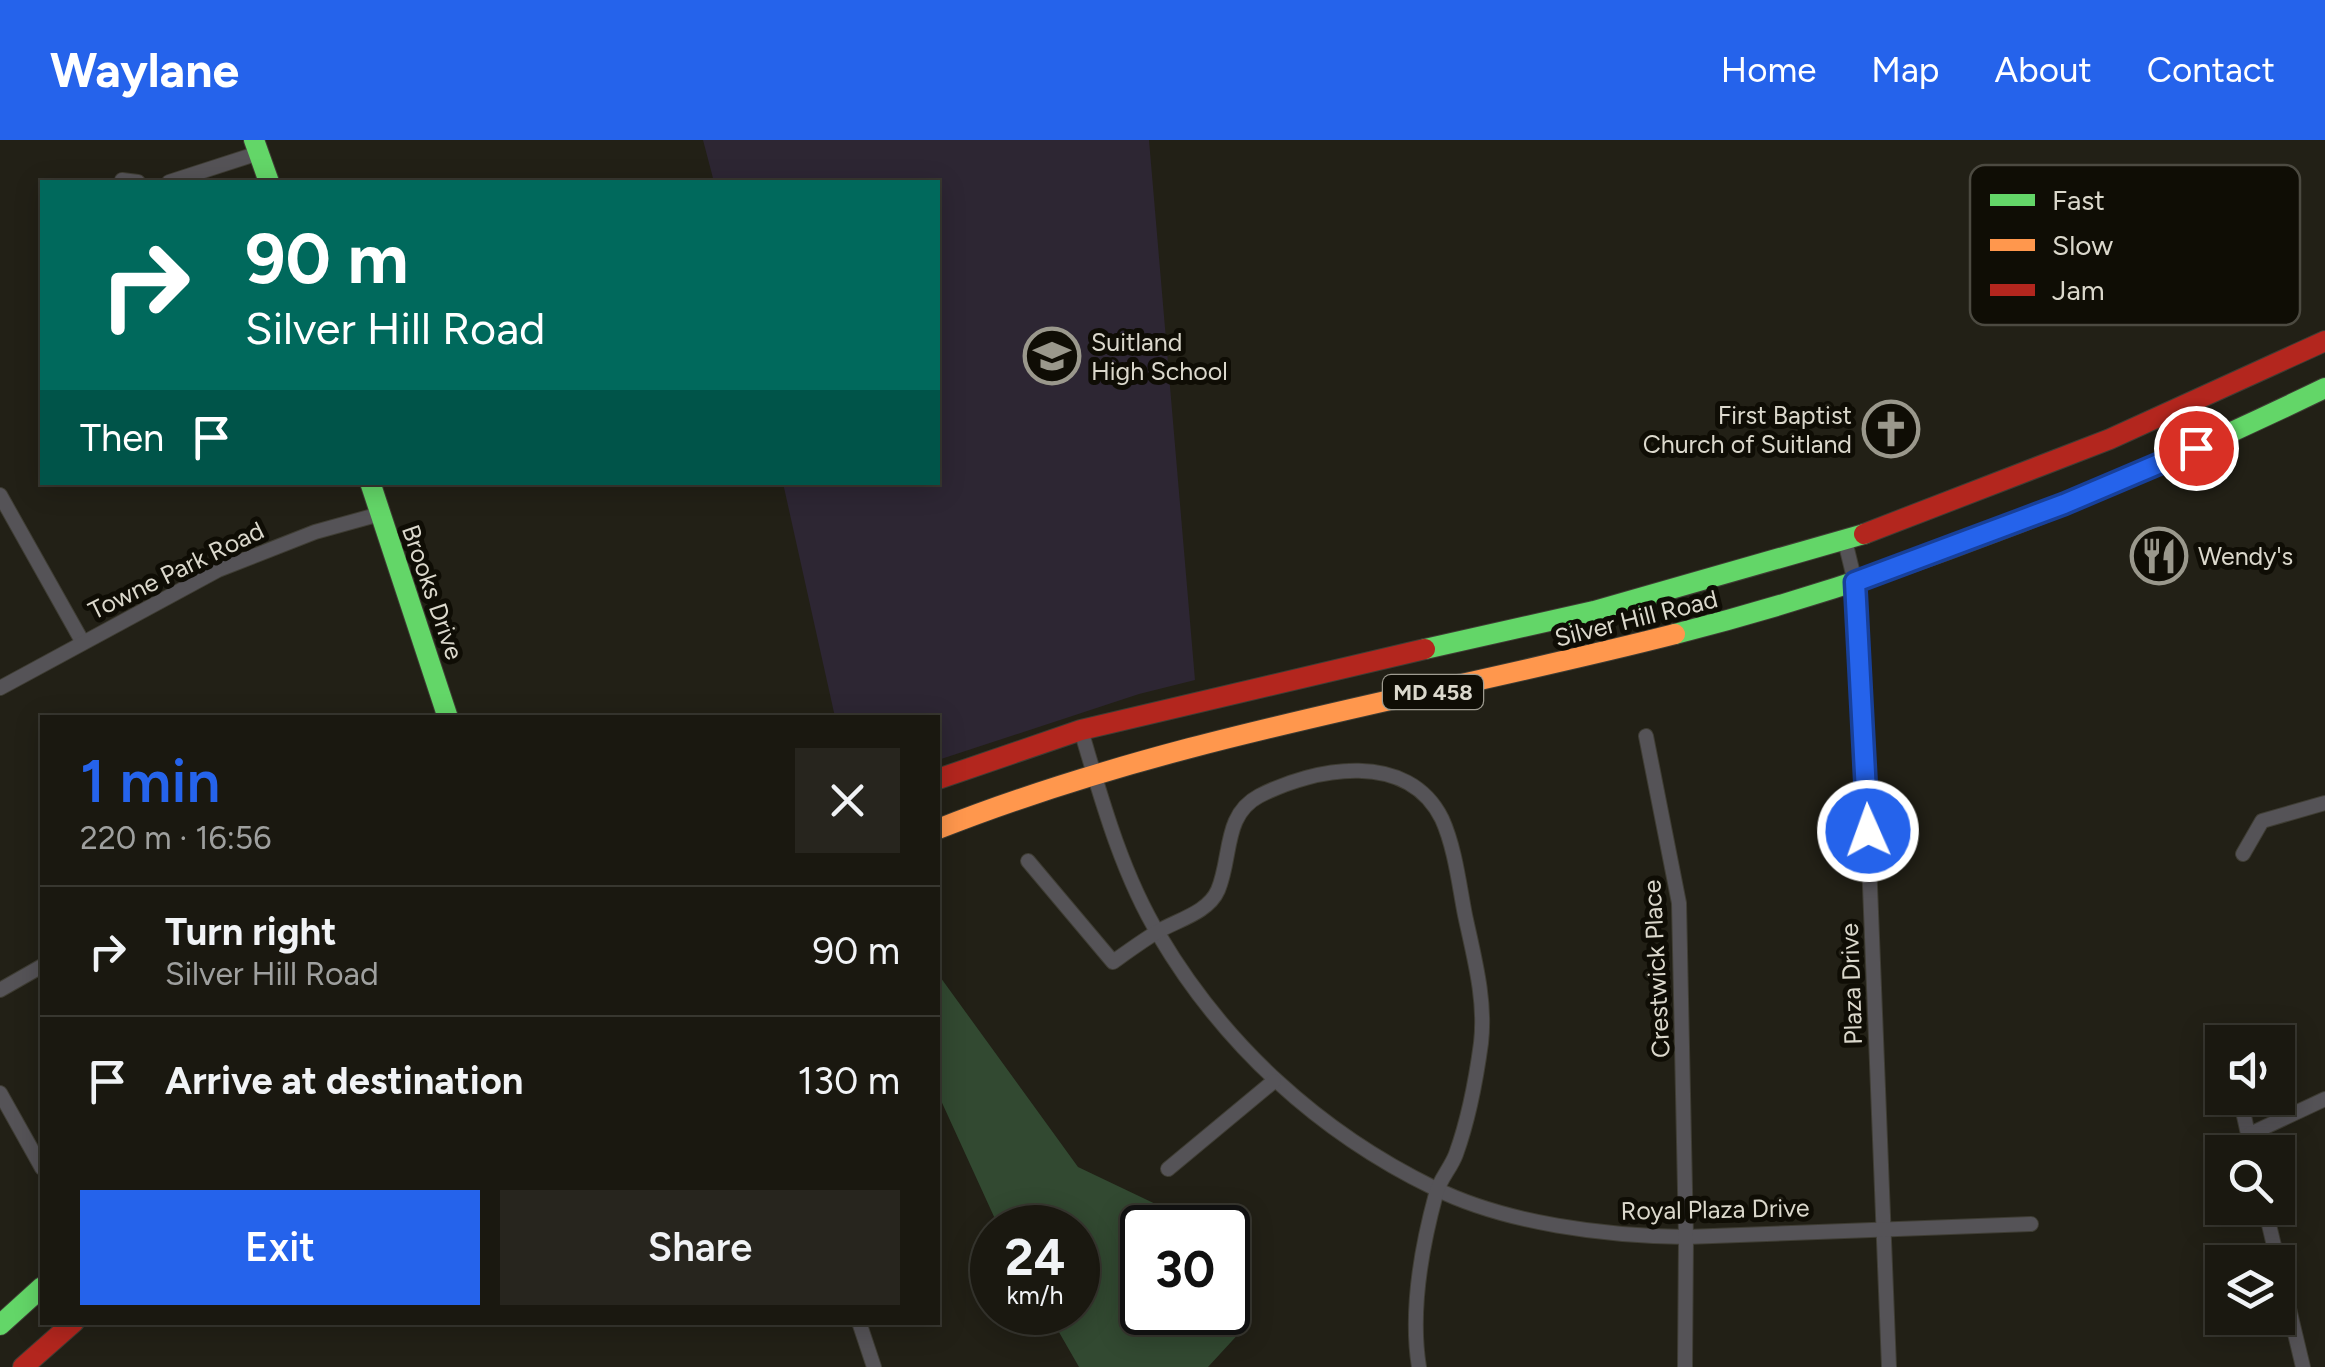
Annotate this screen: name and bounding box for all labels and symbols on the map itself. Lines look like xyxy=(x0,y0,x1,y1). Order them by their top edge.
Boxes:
legend xyxy=(1970,165,2300,325)
text: Fast xyxy=(2052,183,2105,217)
text: Slow xyxy=(2052,228,2113,262)
text: Jam xyxy=(2052,273,2105,307)
school or university icon: Suitland High School xyxy=(1022,326,1082,386)
place label: Suitland High School xyxy=(1091,327,1228,386)
church icon: First Baptist Church of Suitland xyxy=(1861,399,1921,459)
place label: First Baptist Church of Suitland xyxy=(1643,400,1852,459)
pin xyxy=(2154,406,2239,491)
street label: Towne Park Road xyxy=(84,515,268,625)
street label: Brooks Drive xyxy=(396,521,470,663)
restaurant icon: Wendy's xyxy=(2129,526,2189,586)
place label: Wendy's xyxy=(2198,541,2293,571)
street label: Silver Hill Road xyxy=(1551,583,1721,653)
road number: MD 458 xyxy=(1383,675,1483,709)
position arrow xyxy=(1816,779,1920,883)
street label: Crestwick Place xyxy=(1636,879,1676,1059)
street label: Plaza Drive xyxy=(1834,923,1868,1045)
street label: Royal Plaza Drive xyxy=(1620,1192,1810,1226)
speed limit sign: 30 xyxy=(1120,1205,1250,1335)

